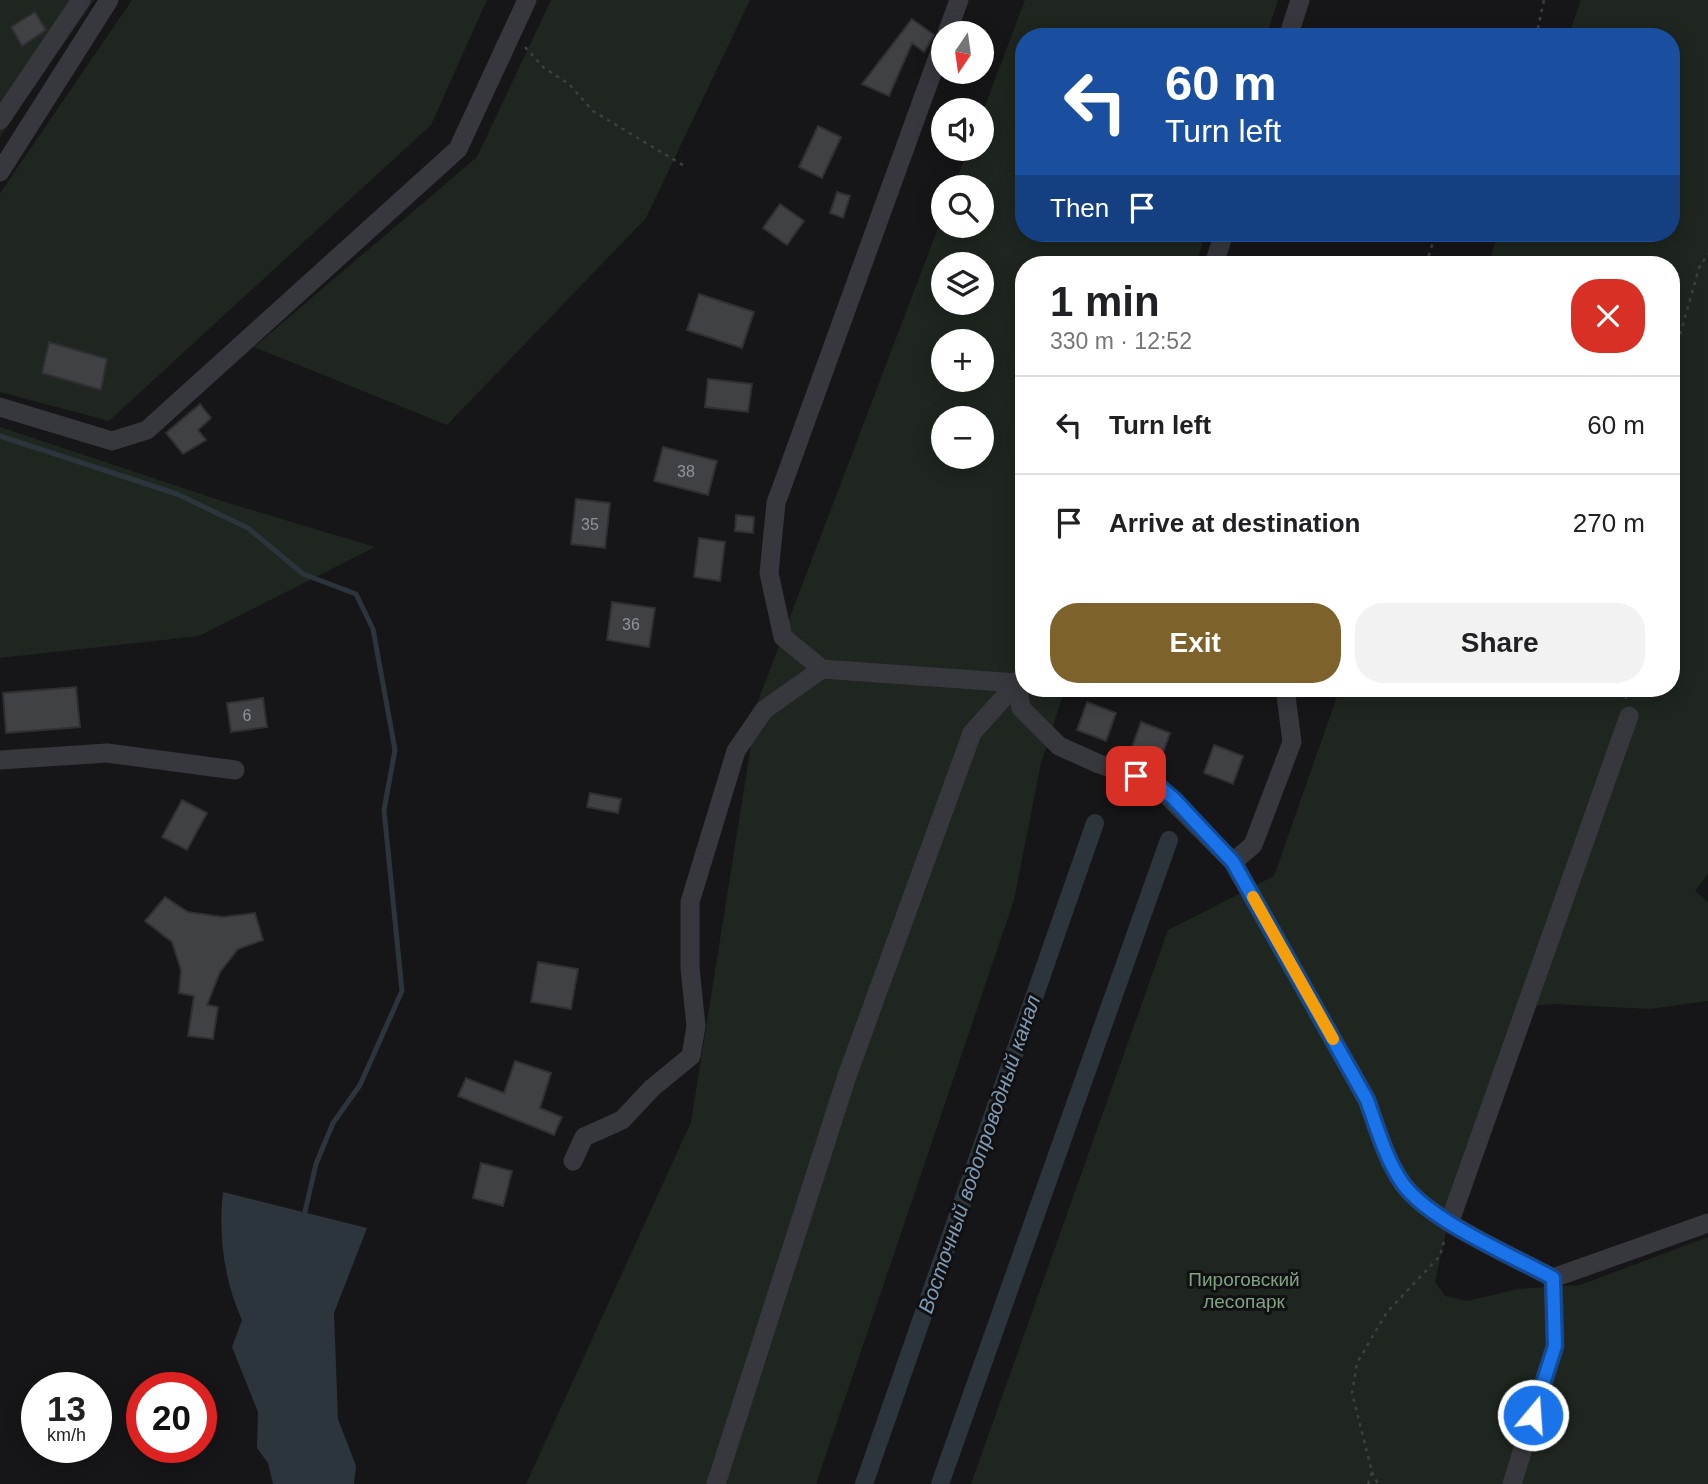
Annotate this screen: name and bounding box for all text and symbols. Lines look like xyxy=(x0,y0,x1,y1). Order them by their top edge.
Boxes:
north arrow xyxy=(931,21,994,84)
map controls xyxy=(931,21,994,469)
icon: left xyxy=(1050,56,1141,147)
text: 60 m xyxy=(1165,56,1277,110)
button: sound xyxy=(931,98,994,161)
text: Turn left xyxy=(1165,113,1281,149)
button: search xyxy=(931,175,994,238)
icon: arrive xyxy=(1123,189,1161,227)
text: Then xyxy=(1050,193,1109,223)
button: layers xyxy=(931,252,994,315)
text: 1 min xyxy=(1050,278,1160,325)
button: close xyxy=(1571,279,1645,353)
text: 330 m · 12:52 xyxy=(1050,328,1192,354)
button: + xyxy=(931,329,994,392)
button: − xyxy=(931,406,994,469)
icon: left xyxy=(1050,406,1088,444)
text: Turn left xyxy=(1109,410,1211,440)
text: 60 m xyxy=(1587,410,1645,440)
house number: 38 xyxy=(677,463,695,480)
icon: arrive xyxy=(1050,504,1088,542)
text: Arrive at destination xyxy=(1109,508,1360,538)
text: 270 m xyxy=(1573,508,1645,538)
house number: 35 xyxy=(581,516,599,533)
button: Exit xyxy=(1050,603,1341,683)
button: Share xyxy=(1355,603,1645,683)
house number: 36 xyxy=(622,616,640,633)
house number: 6 xyxy=(243,707,252,724)
pin xyxy=(1106,746,1166,806)
icon: arrive xyxy=(1117,757,1155,795)
water label: Восточный водопроводный канал xyxy=(914,992,1044,1316)
park label: Пироговский лесопарк xyxy=(1188,1269,1300,1312)
speed limit sign: 20 xyxy=(126,1372,217,1463)
position arrow xyxy=(1496,1378,1570,1452)
text: 13 xyxy=(47,1389,86,1428)
text: km/h xyxy=(47,1425,86,1445)

